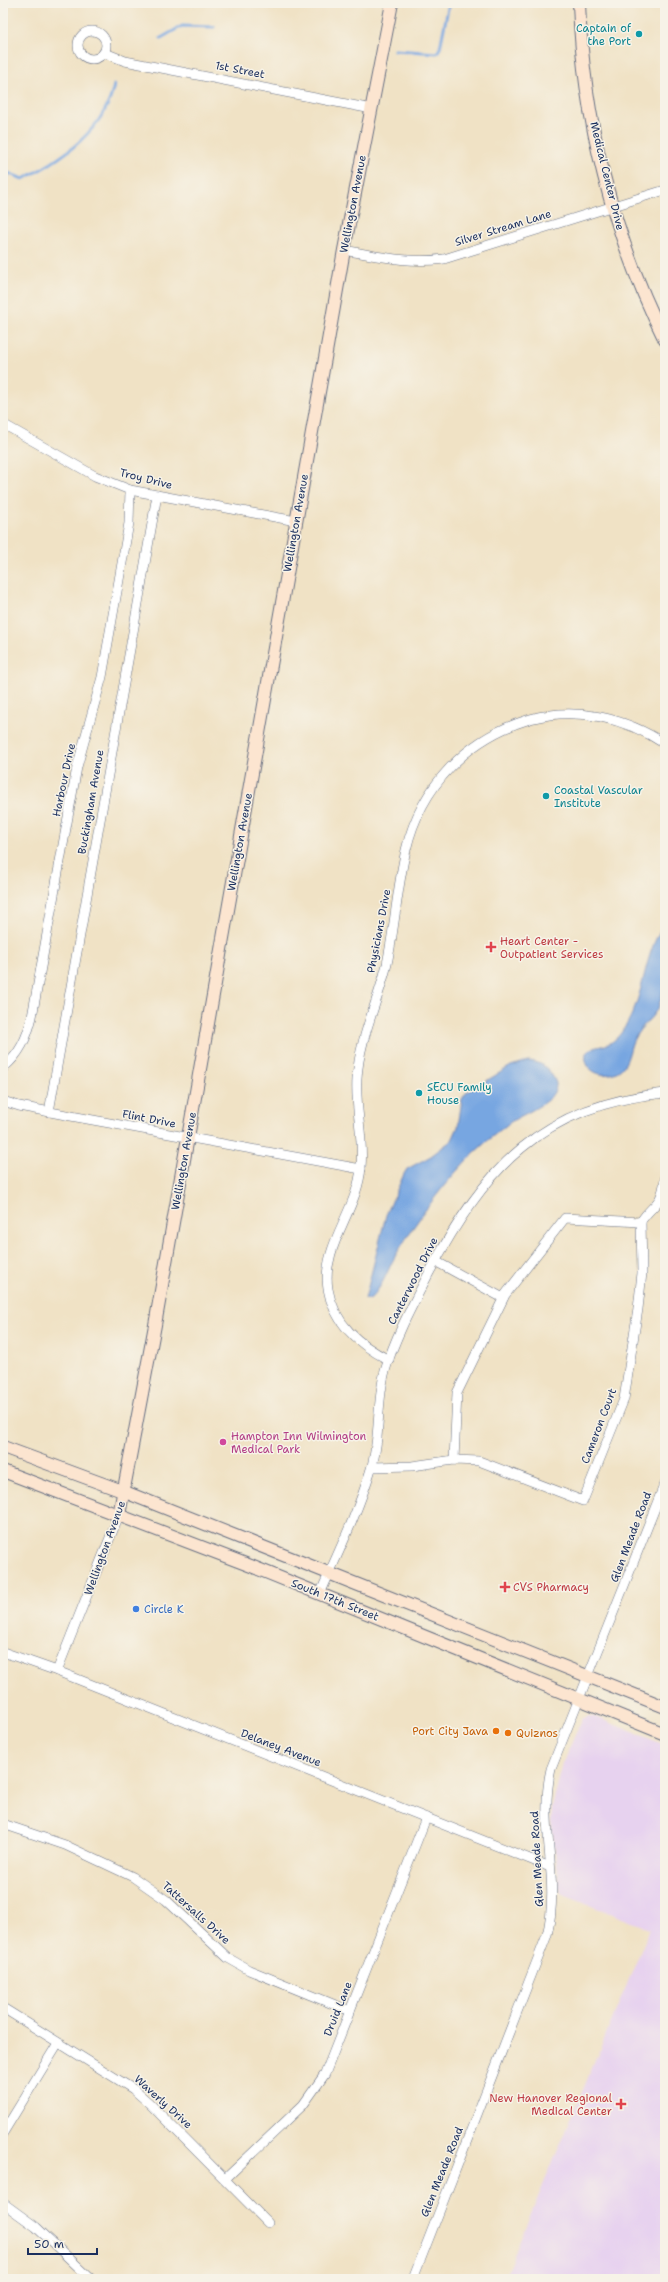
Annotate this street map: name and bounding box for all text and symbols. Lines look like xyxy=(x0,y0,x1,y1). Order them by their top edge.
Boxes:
place label: Captain of the Port xyxy=(576,21,632,49)
marker: Captain of the Port xyxy=(634,29,644,39)
street label: 1st Street xyxy=(214,58,266,82)
street label: Medical Center Drive xyxy=(586,120,628,232)
street label: Wellington Avenue xyxy=(336,154,370,254)
street label: Silver Stream Lane xyxy=(453,206,553,250)
street label: Troy Drive xyxy=(118,465,174,493)
street label: Wellington Avenue xyxy=(280,473,312,573)
street label: Harbour Drive xyxy=(49,742,79,818)
street label: Buckingham Avenue xyxy=(74,748,108,856)
place label: Coastal Vascular Institute xyxy=(554,783,643,811)
marker: Coastal Vascular Institute xyxy=(541,791,551,801)
street label: Wellington Avenue xyxy=(224,792,256,892)
street label: Physicians Drive xyxy=(364,888,394,974)
place label: Heart Center - Outpatient Services xyxy=(500,934,603,962)
marker: Heart Center - Outpatient Services xyxy=(485,941,497,953)
place label: SECU Family House xyxy=(427,1080,492,1108)
marker: SECU Family House xyxy=(414,1088,424,1098)
street label: Flint Drive xyxy=(121,1106,177,1132)
street label: Wellington Avenue xyxy=(168,1111,200,1211)
street label: Canterwood Drive xyxy=(384,1235,442,1327)
street label: Cameron Court xyxy=(578,1386,620,1466)
place label: Hampton Inn Wilmington Medical Park xyxy=(231,1429,367,1457)
marker: Hampton Inn Wilmington Medical Park xyxy=(218,1437,228,1447)
street label: Glen Meade Road xyxy=(607,1490,655,1584)
street label: Wellington Avenue xyxy=(81,1499,129,1597)
street label: South 17th Street xyxy=(289,1576,381,1625)
place label: CVS Pharmacy xyxy=(513,1580,589,1595)
marker: CVS Pharmacy xyxy=(500,1582,510,1592)
place label: Circle K xyxy=(144,1602,184,1617)
marker: Circle K xyxy=(131,1604,141,1614)
place label: Port City Java xyxy=(412,1724,488,1739)
street label: Delaney Avenue xyxy=(239,1726,323,1770)
marker: Port City Java xyxy=(491,1726,501,1736)
place label: Quiznos xyxy=(516,1726,558,1741)
marker: Quiznos xyxy=(503,1728,513,1738)
street label: Glen Meade Road xyxy=(527,1811,547,1907)
street label: Tattersalls Drive xyxy=(159,1878,233,1948)
street label: Druid Lane xyxy=(320,1979,356,2039)
street label: Waverly Drive xyxy=(131,2072,195,2132)
place label: New Hanover Regional Medical Center xyxy=(489,2091,613,2119)
marker: New Hanover Regional Medical Center xyxy=(615,2098,627,2110)
street label: Glen Meade Road xyxy=(417,2125,467,2219)
scale bar xyxy=(28,2230,97,2256)
text: 50 m xyxy=(34,2236,64,2252)

